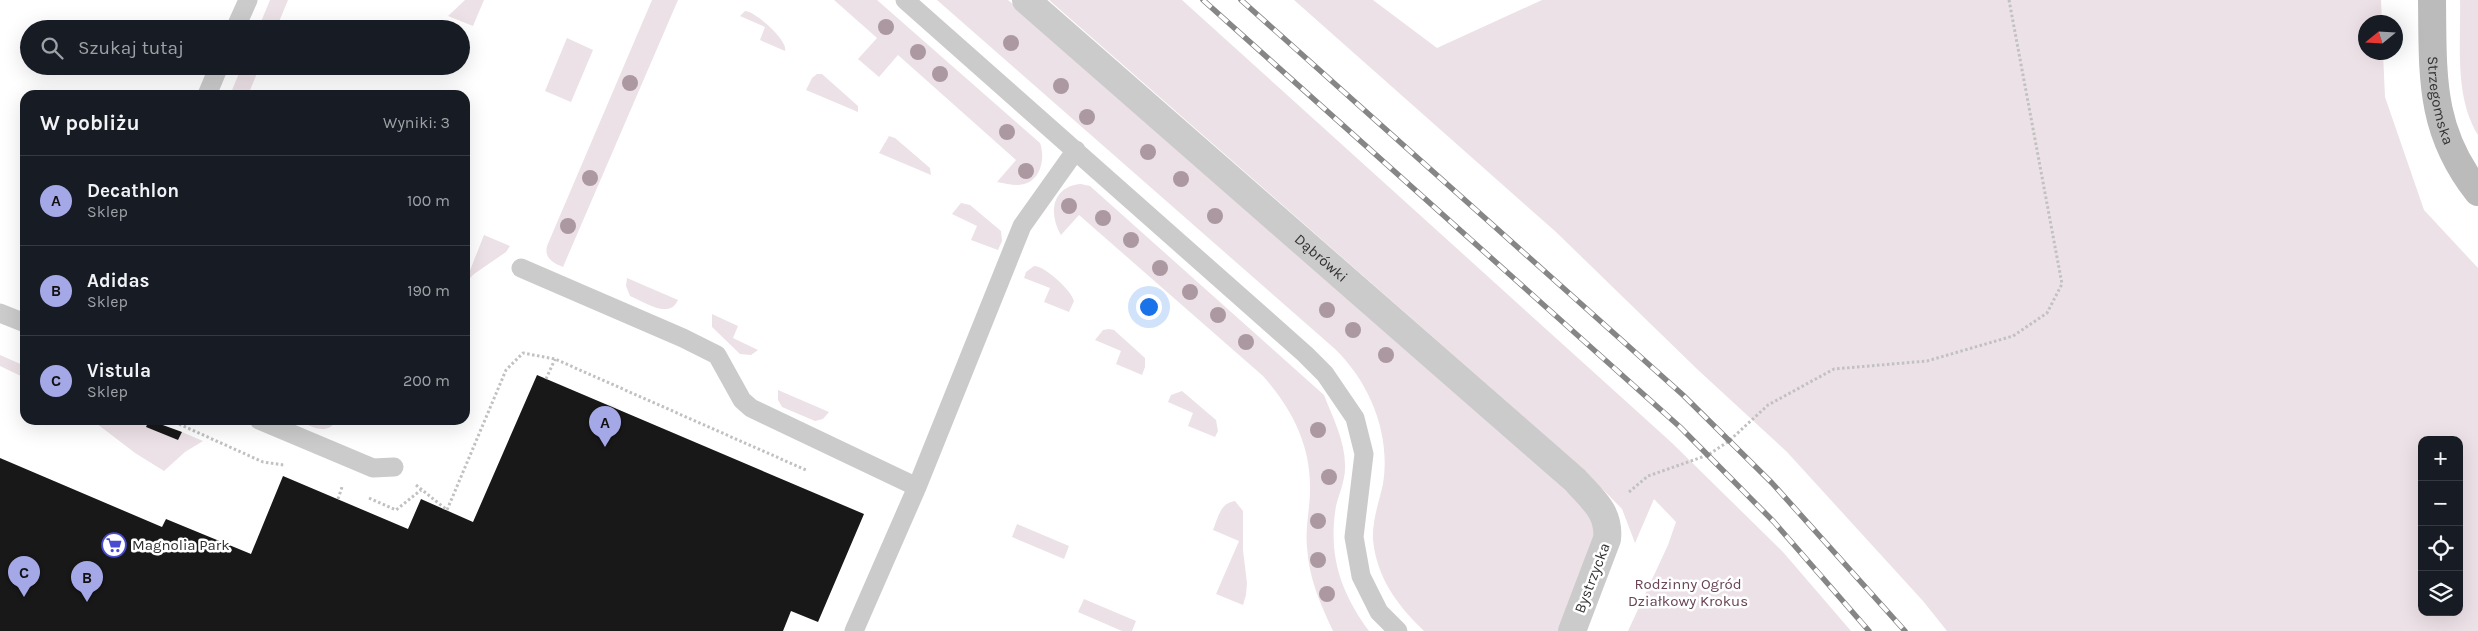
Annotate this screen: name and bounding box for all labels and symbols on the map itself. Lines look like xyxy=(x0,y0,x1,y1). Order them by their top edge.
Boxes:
north arrow xyxy=(2358,15,2403,60)
street label: Strzegomska xyxy=(2424,56,2458,147)
street label: Dąbrówki xyxy=(1291,230,1351,286)
your location xyxy=(1136,294,1162,320)
pin: A xyxy=(589,406,621,447)
supermarket icon: Magnolia Park xyxy=(101,532,127,558)
place label: Magnolia Park xyxy=(132,536,230,554)
street label: Bystrzycka xyxy=(1570,540,1614,616)
pin: C xyxy=(8,556,40,597)
pin: B xyxy=(71,561,103,602)
park label: Rodzinny Ogród Działkowy Krokus xyxy=(1628,575,1748,610)

